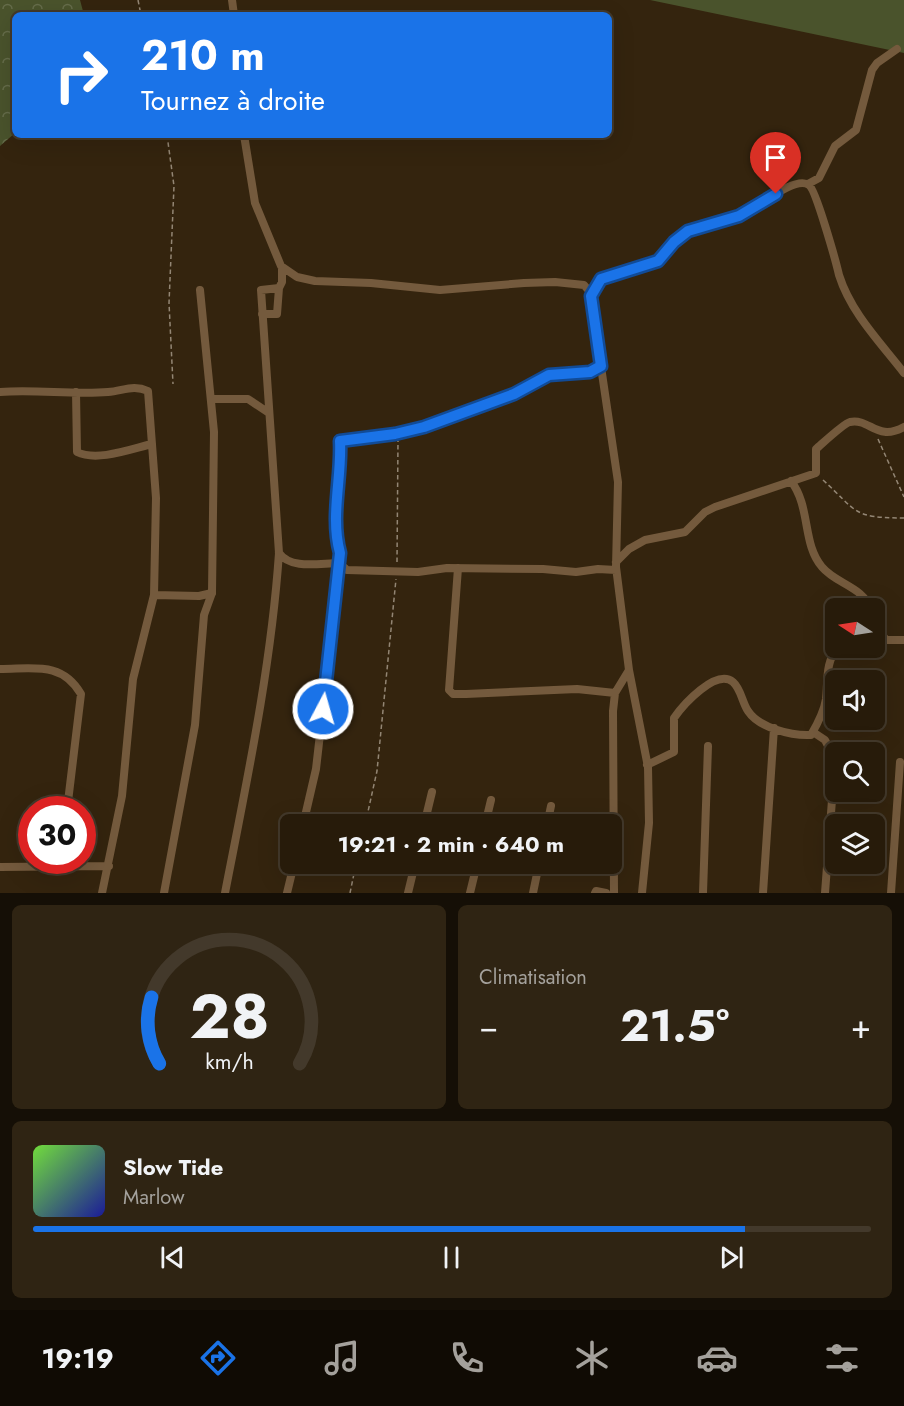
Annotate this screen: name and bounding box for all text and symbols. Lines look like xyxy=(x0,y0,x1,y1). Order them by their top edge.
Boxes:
text: 210 m xyxy=(141,25,265,86)
icon: right xyxy=(42,36,120,114)
text: Tournez à droite xyxy=(141,81,325,120)
pin xyxy=(750,132,801,194)
icon: arrive xyxy=(759,141,792,174)
north arrow xyxy=(825,598,885,658)
map controls xyxy=(825,598,885,874)
button: sound xyxy=(825,670,885,730)
position arrow xyxy=(291,677,355,741)
button: search xyxy=(825,742,885,802)
speed limit sign: 30 xyxy=(18,796,96,874)
button: layers xyxy=(825,814,885,874)
text: 19:21 · 2 min · 640 m xyxy=(338,828,564,860)
text: Climatisation xyxy=(479,963,587,992)
text: 28 xyxy=(189,971,269,1061)
text: 21.5° xyxy=(620,993,729,1058)
text: − xyxy=(479,1003,498,1050)
text: + xyxy=(851,1003,871,1050)
text: km/h xyxy=(205,1046,253,1077)
text: Slow Tide xyxy=(123,1151,223,1183)
text: Marlow xyxy=(123,1183,185,1212)
icon: previous xyxy=(156,1241,189,1274)
icon: pause xyxy=(435,1241,468,1274)
icon: next xyxy=(715,1241,748,1274)
icon: directions xyxy=(197,1337,239,1379)
icon: music xyxy=(321,1337,363,1379)
icon: phone xyxy=(446,1337,488,1379)
icon: climate xyxy=(571,1337,613,1379)
icon: car xyxy=(696,1337,738,1379)
icon: filters xyxy=(821,1337,863,1379)
text: 19:19 xyxy=(41,1339,114,1378)

